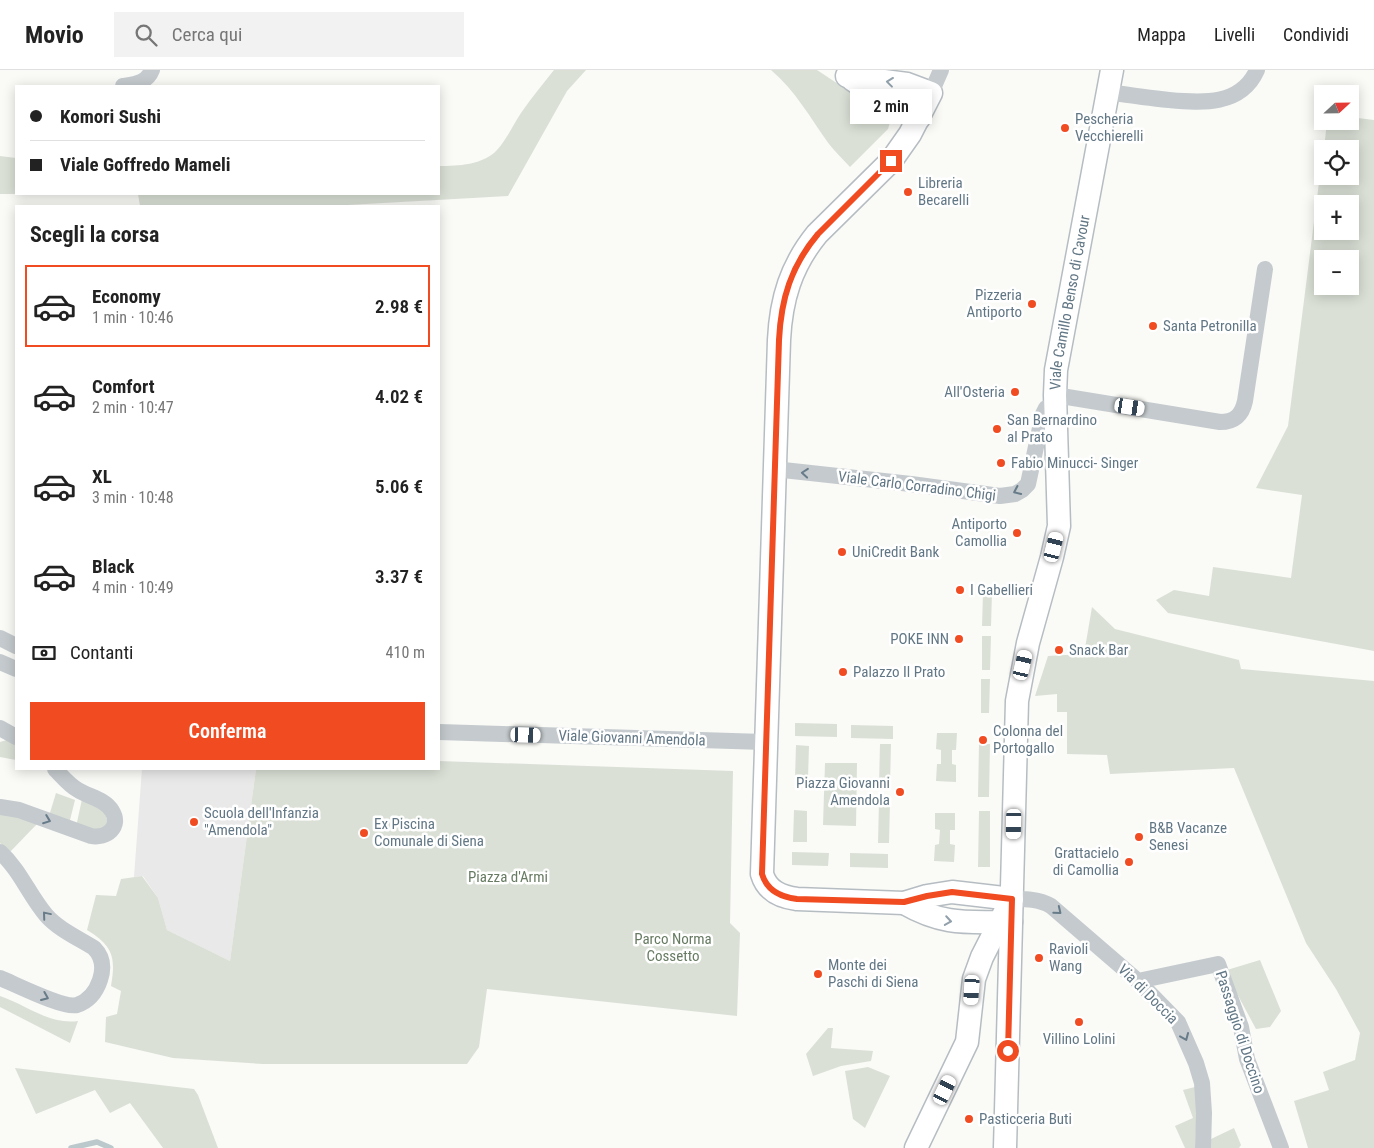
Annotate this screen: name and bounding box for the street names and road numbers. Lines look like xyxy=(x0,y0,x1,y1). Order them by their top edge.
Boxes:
street label: Viale Camillo Benso di Cavour xyxy=(1046,213,1094,390)
street label: Viale Carlo Corradino Chigi xyxy=(837,467,997,505)
street label: Viale Giovanni Amendola xyxy=(558,726,706,750)
street label: Via di Doccia xyxy=(1114,960,1182,1028)
street label: Passaggio di Doccino xyxy=(1212,968,1268,1096)

